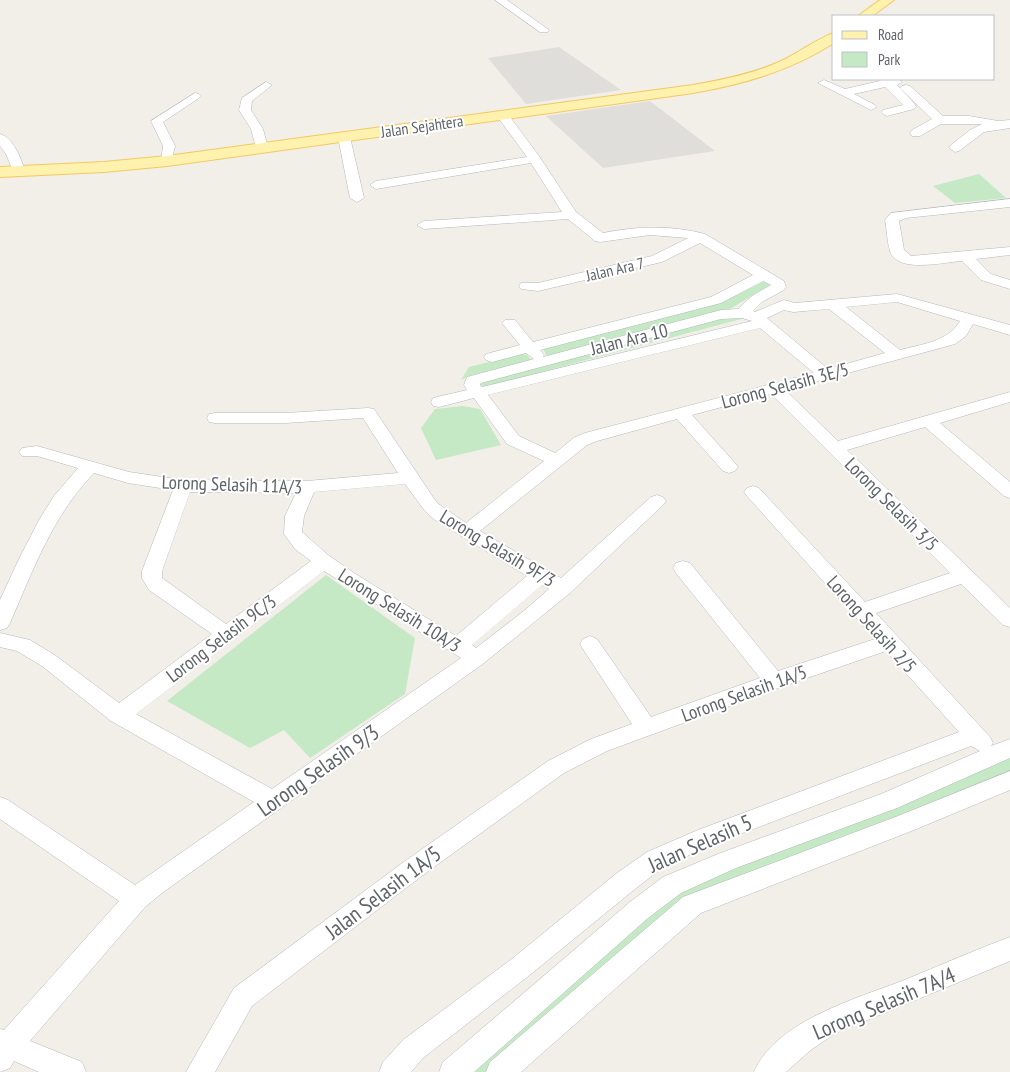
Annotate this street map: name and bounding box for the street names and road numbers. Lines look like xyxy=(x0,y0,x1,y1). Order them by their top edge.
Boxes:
street label: Jalan Sejahtera xyxy=(379,110,464,142)
street label: Jalan Ara 7 xyxy=(583,253,646,286)
street label: Jalan Ara 10 xyxy=(587,318,670,360)
street label: Lorong Selasih 3E/5 xyxy=(719,356,851,414)
street label: Lorong Selasih 3/5 xyxy=(840,452,944,556)
street label: Lorong Selasih 11A/3 xyxy=(161,470,303,498)
street label: Lorong Selasih 9F/3 xyxy=(436,504,560,592)
street label: Lorong Selasih 10A/3 xyxy=(334,563,466,657)
street label: Lorong Selasih 2/5 xyxy=(822,570,922,678)
street label: Lorong Selasih 9C/3 xyxy=(161,589,281,687)
street label: Lorong Selasih 1A/5 xyxy=(678,659,810,727)
street label: Lorong Selasih 9/3 xyxy=(252,718,384,822)
street label: Jalan Selasih 5 xyxy=(643,808,757,879)
street label: Jalan Selasih 1A/5 xyxy=(319,839,447,945)
street label: Lorong Selasih 7A/4 xyxy=(808,960,960,1046)

